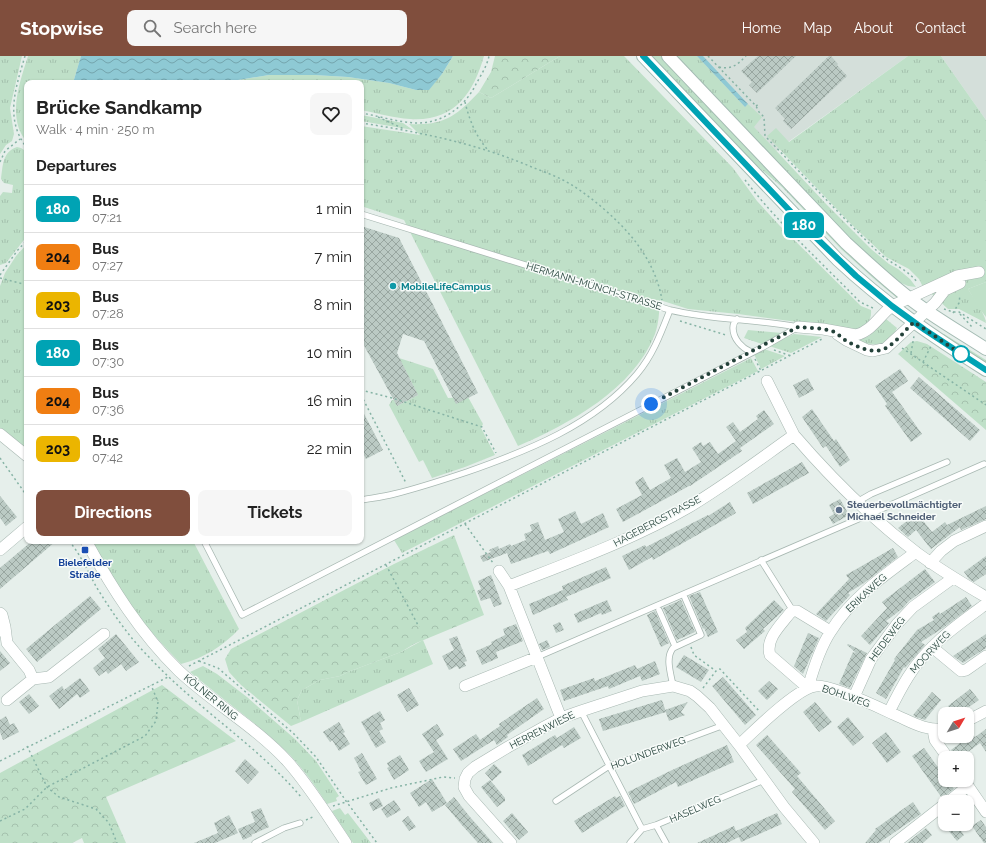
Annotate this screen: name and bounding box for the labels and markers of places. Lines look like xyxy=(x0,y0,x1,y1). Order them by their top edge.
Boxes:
marker: MobileLifeCampus xyxy=(388,281,398,291)
place label: MobileLifeCampus xyxy=(401,281,491,292)
unlabelled marker xyxy=(952,345,970,363)
place label: Steuerbevollmächtigter Michael Schneider xyxy=(847,499,962,522)
marker: Steuerbevollmächtigter Michael Schneider xyxy=(834,505,844,515)
marker: Bielefelder Straße xyxy=(80,545,90,555)
place label: Bielefelder Straße xyxy=(58,557,112,580)

